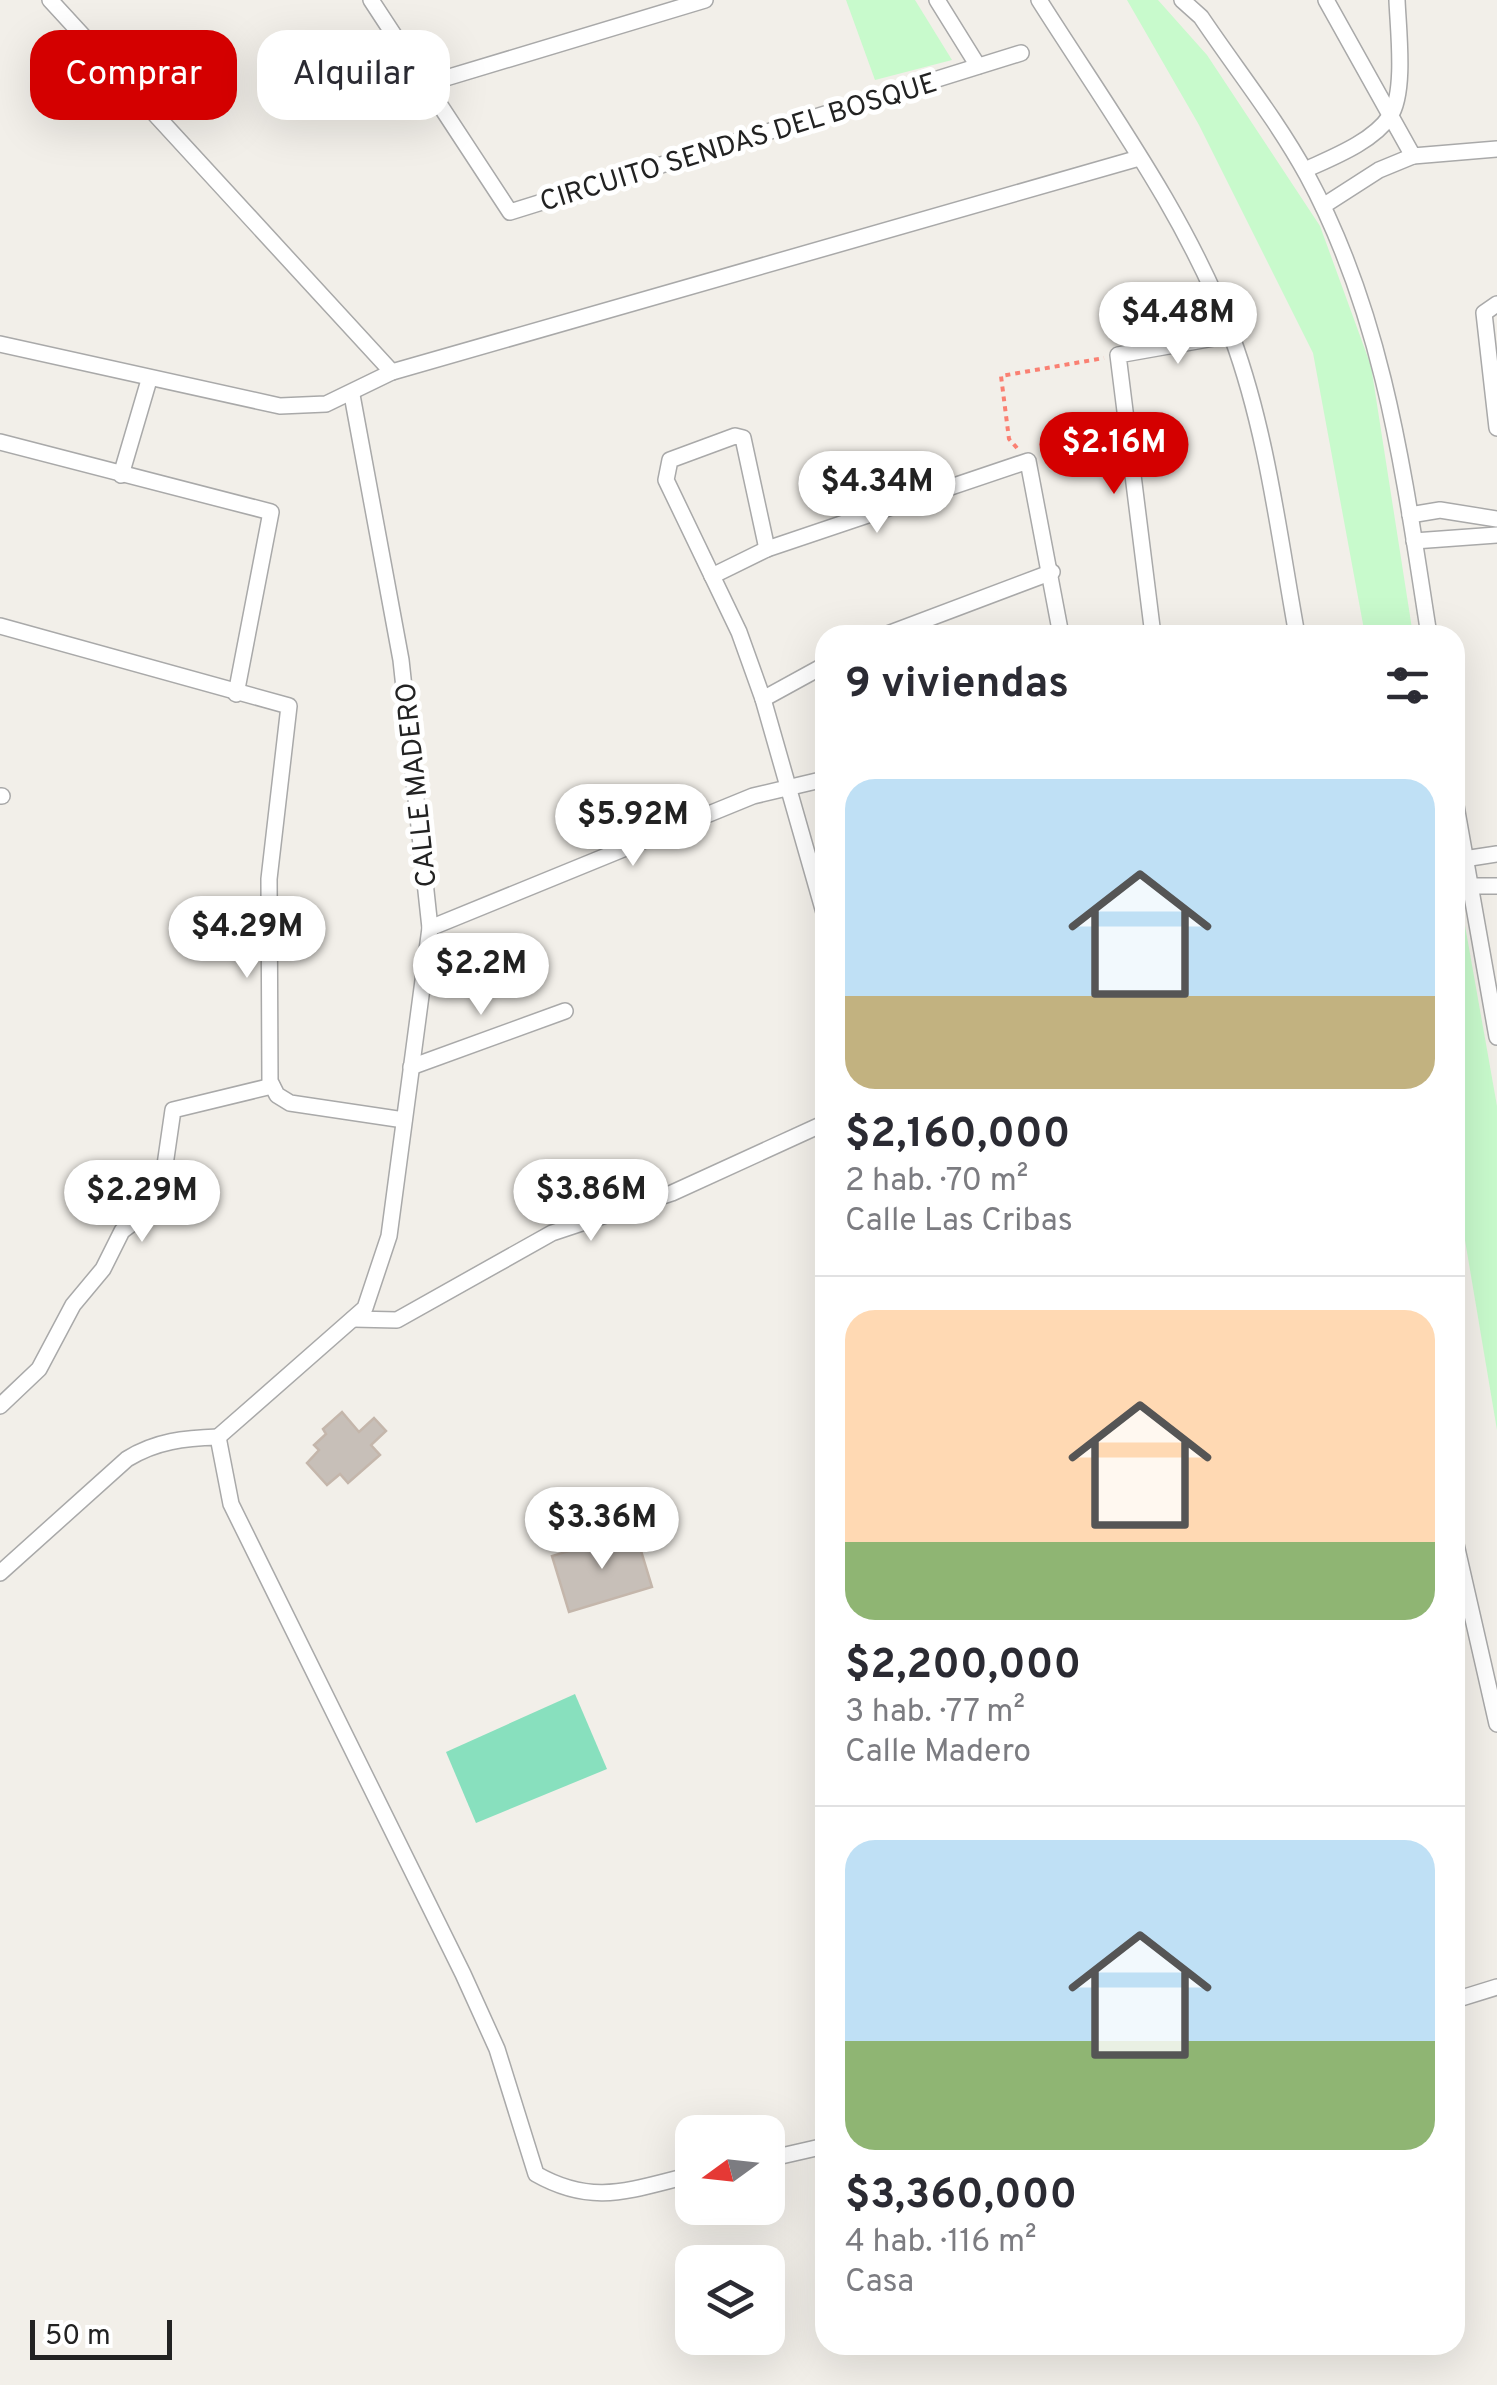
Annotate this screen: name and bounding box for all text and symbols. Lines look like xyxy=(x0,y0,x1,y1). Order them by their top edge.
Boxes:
chip: Comprar xyxy=(30,30,237,120)
chip: Alquilar xyxy=(257,30,450,120)
street label: CIRCUITO SENDAS DEL BOSQUE xyxy=(536,66,942,221)
pin: $4.48M xyxy=(1097,282,1259,367)
text: $4.48M xyxy=(1121,294,1235,334)
pin: $2.16M xyxy=(1033,412,1195,497)
text: $2.16M xyxy=(1061,424,1167,464)
pin: $4.34M xyxy=(796,451,958,536)
text: $4.34M xyxy=(820,463,934,503)
icon: filters xyxy=(1380,658,1435,713)
text: 9 viviendas xyxy=(845,659,1069,712)
street label: CALLE MADERO xyxy=(389,681,447,889)
pin: $5.92M xyxy=(552,784,714,869)
text: $5.92M xyxy=(577,796,689,836)
icon: home xyxy=(1050,844,1230,1024)
pin: $4.29M xyxy=(166,896,328,981)
text: $4.29M xyxy=(191,908,303,948)
pin: $2.2M xyxy=(411,933,551,1018)
text: $2.2M xyxy=(435,945,527,985)
text: $2,160,000 xyxy=(845,1109,1070,1162)
pin: $3.86M xyxy=(510,1159,672,1244)
pin: $2.29M xyxy=(61,1160,223,1245)
text: 2 hab. · 70 m² xyxy=(845,1162,1028,1202)
text: $3.86M xyxy=(535,1171,647,1211)
text: $2.29M xyxy=(86,1172,198,1212)
text: Calle Las Cribas xyxy=(845,1202,1073,1242)
icon: home xyxy=(1050,1375,1230,1555)
pin: $3.36M xyxy=(521,1487,683,1572)
text: $3.36M xyxy=(547,1499,657,1539)
text: $2,200,000 xyxy=(845,1640,1081,1693)
text: 3 hab. · 77 m² xyxy=(845,1693,1025,1733)
text: Calle Madero xyxy=(845,1733,1031,1773)
icon: home xyxy=(1050,1905,1230,2085)
north arrow xyxy=(675,2115,785,2225)
map controls xyxy=(675,2115,785,2355)
text: $3,360,000 xyxy=(845,2170,1077,2223)
text: 4 hab. · 116 m² xyxy=(845,2223,1037,2263)
button: layers xyxy=(675,2245,785,2355)
text: Casa xyxy=(845,2263,914,2303)
scale bar xyxy=(30,2315,172,2360)
text: 50 m xyxy=(45,2319,111,2355)

